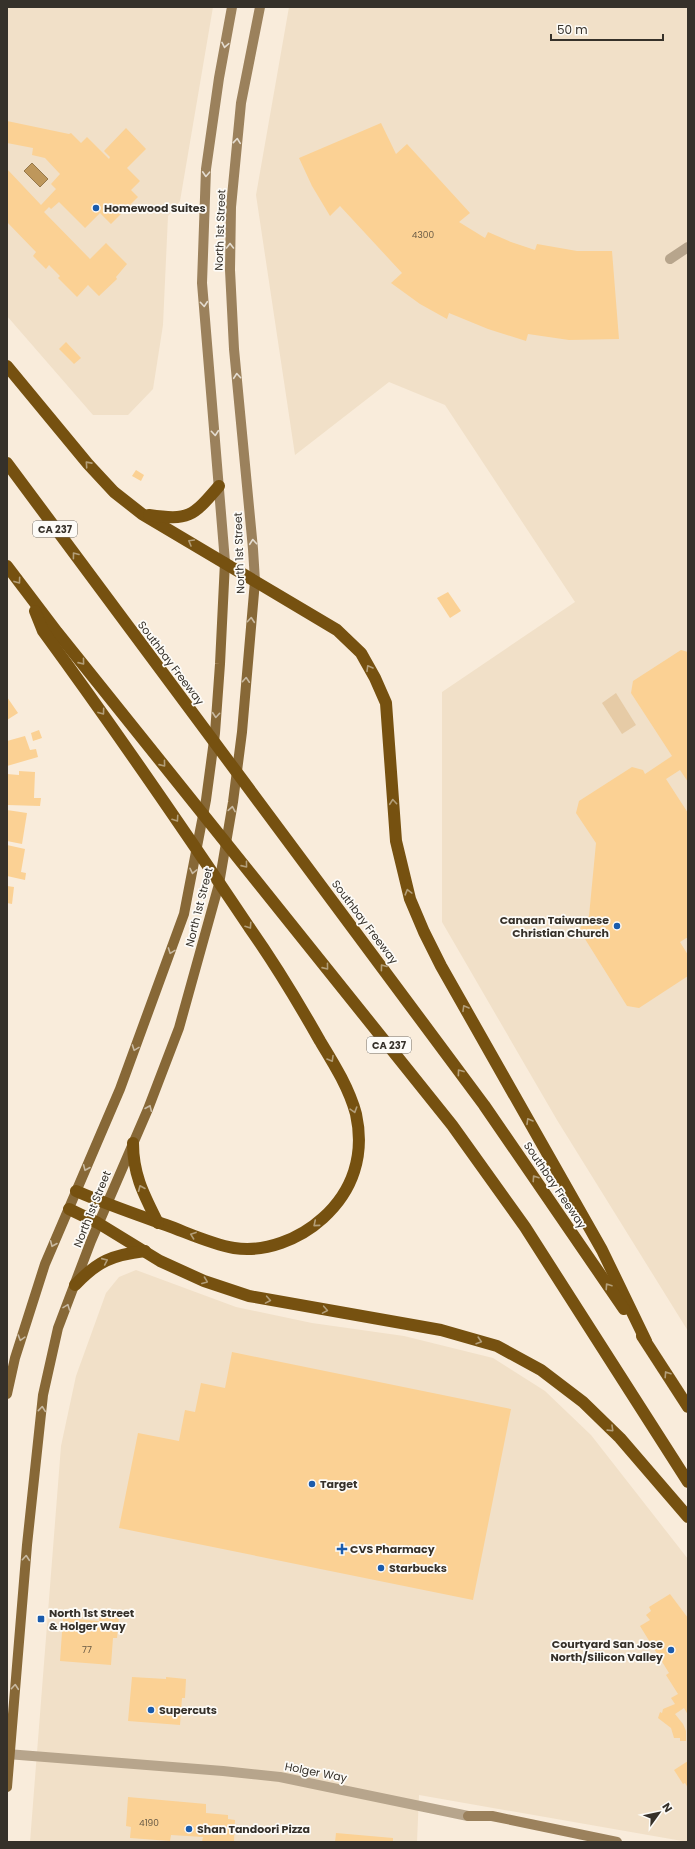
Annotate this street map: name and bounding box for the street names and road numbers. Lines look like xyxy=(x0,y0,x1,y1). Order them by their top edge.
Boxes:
street label: North 1st Street xyxy=(211,189,229,271)
street label: North 1st Street xyxy=(230,512,248,594)
road number: CA 237 xyxy=(33,521,77,537)
street label: Southbay Freeway xyxy=(134,618,208,709)
street label: North 1st Street xyxy=(181,866,217,948)
street label: Southbay Freeway xyxy=(328,877,402,968)
road number: CA 237 xyxy=(367,1037,411,1053)
street label: Southbay Freeway xyxy=(520,1138,590,1232)
street label: North 1st Street xyxy=(69,1168,115,1250)
street label: Holger Way xyxy=(284,1758,349,1786)

